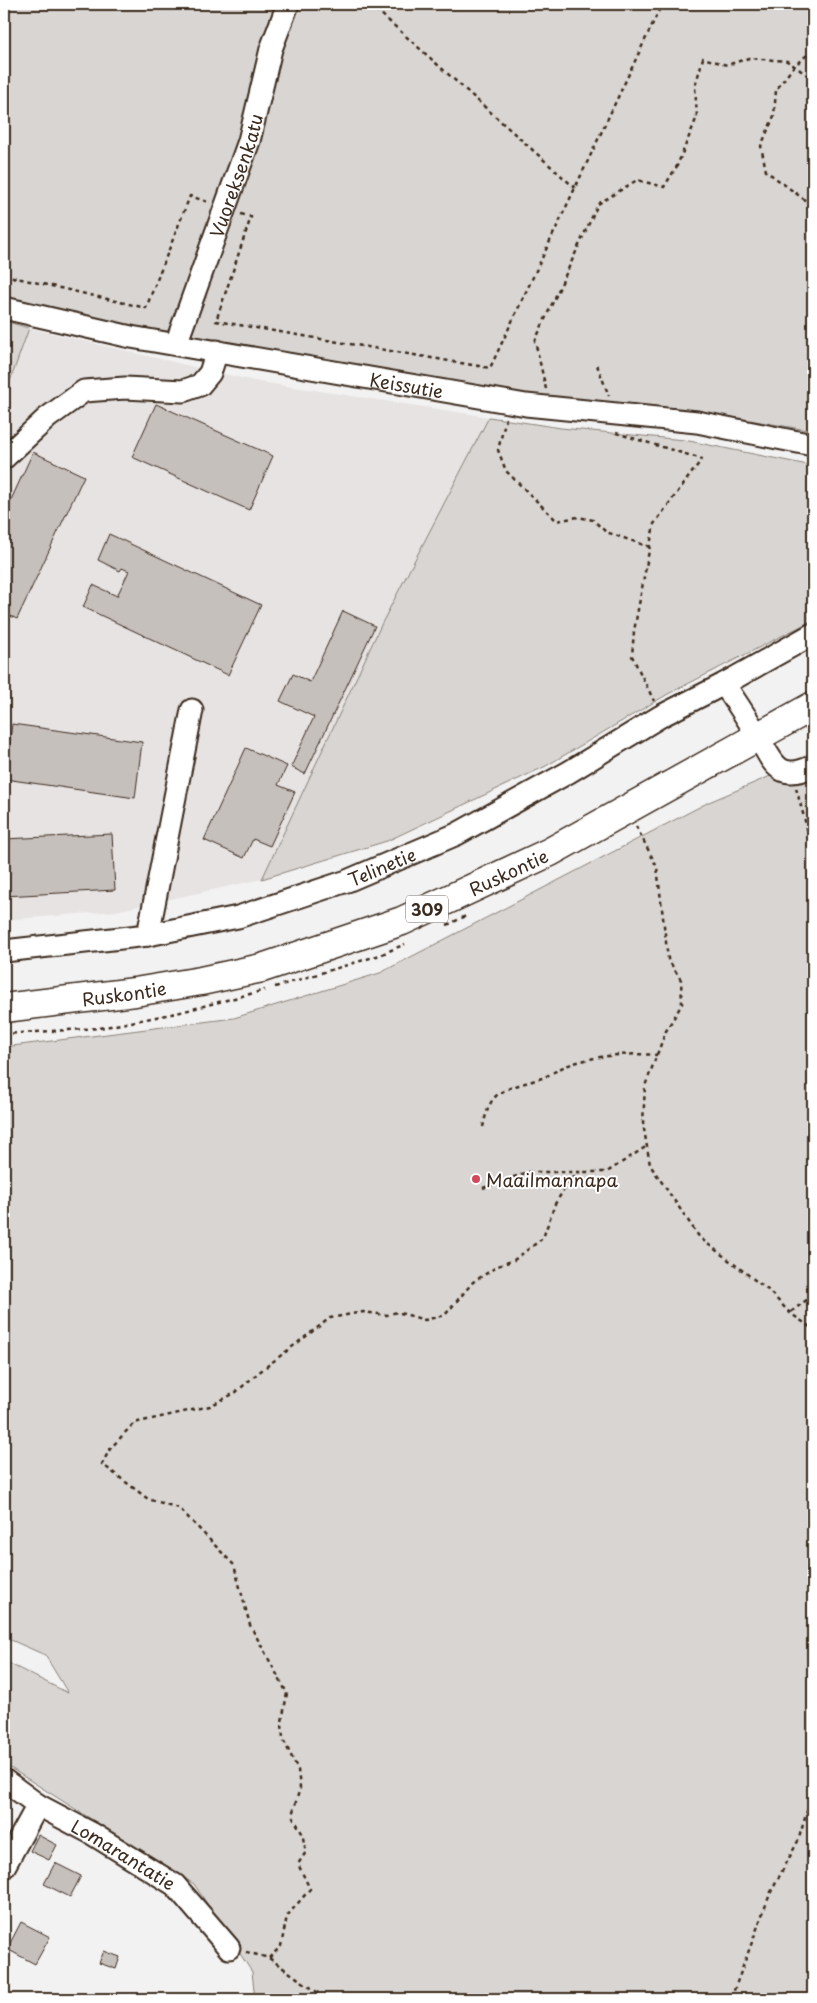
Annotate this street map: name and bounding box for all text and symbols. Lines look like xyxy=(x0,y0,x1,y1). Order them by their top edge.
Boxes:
street label: Vuoreksenkatu xyxy=(202,111,269,241)
street label: Keissutie xyxy=(368,365,445,404)
street label: Telinetie xyxy=(344,840,419,893)
street label: Ruskontie xyxy=(464,841,552,902)
road number: 309 xyxy=(406,896,448,922)
street label: Ruskontie xyxy=(80,974,168,1012)
place label: Maailmannapa xyxy=(486,1166,618,1193)
marker: Maailmannapa xyxy=(470,1173,482,1185)
street label: Lomarantatie xyxy=(67,1812,181,1896)

